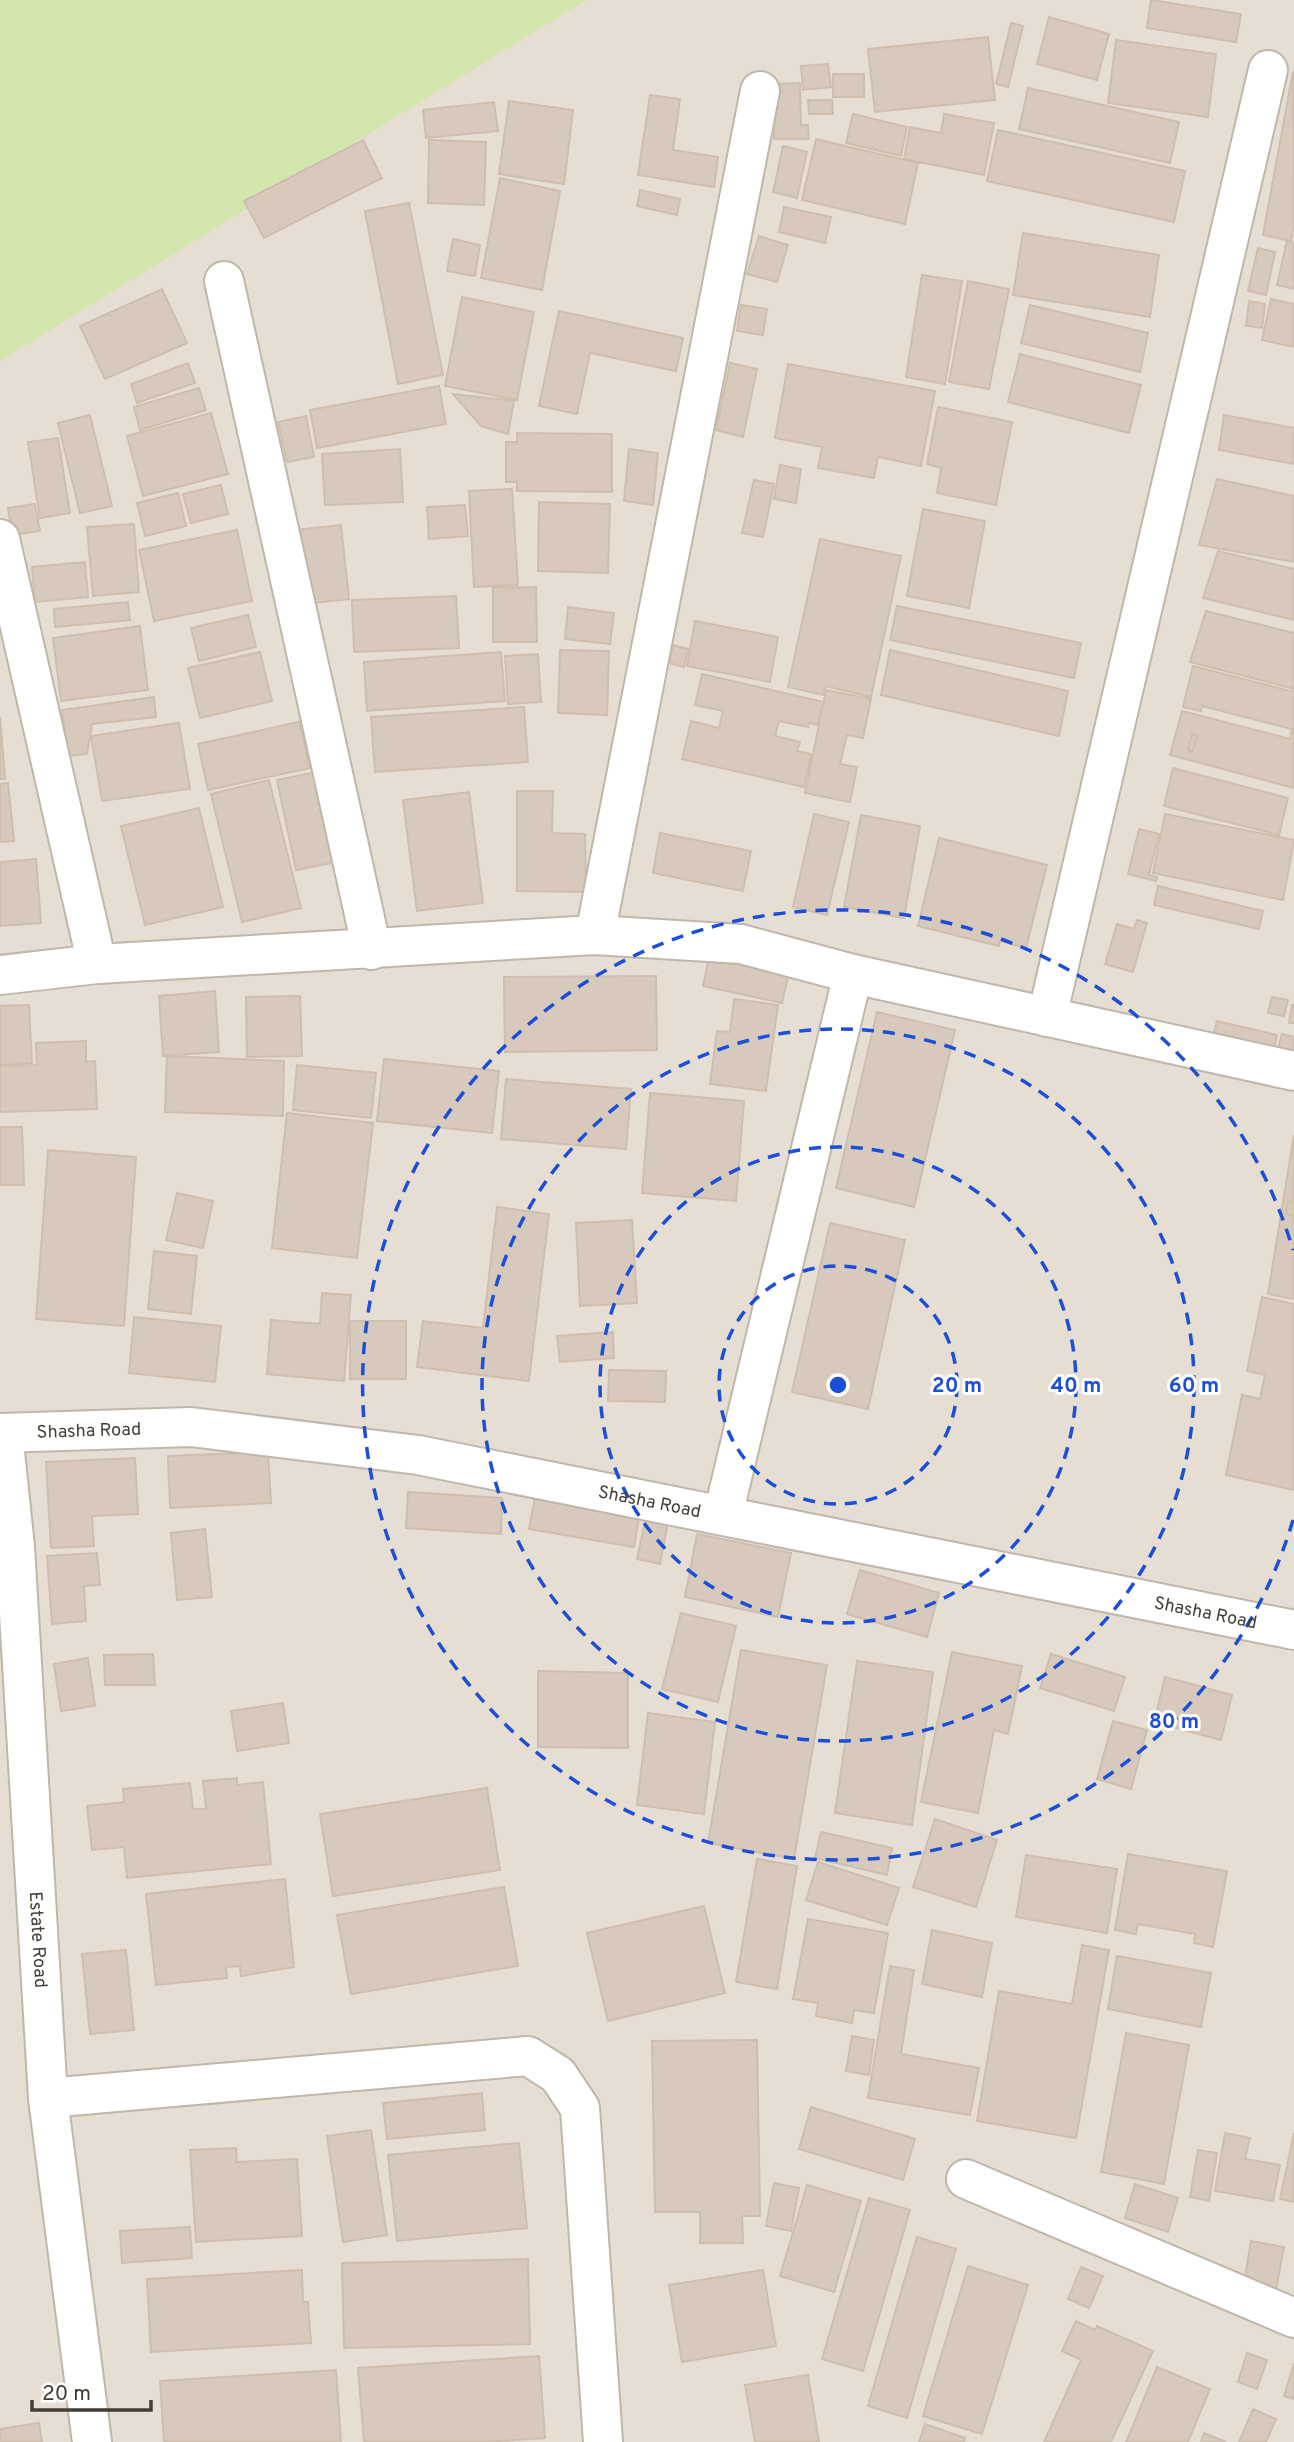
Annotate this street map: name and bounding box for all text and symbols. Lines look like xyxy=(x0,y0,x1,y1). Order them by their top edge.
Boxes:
centre of rings xyxy=(826,1373,850,1397)
text: 20 m xyxy=(932,1373,982,1400)
text: 40 m xyxy=(1051,1373,1101,1400)
text: 60 m xyxy=(1169,1373,1219,1400)
street label: Shasha Road xyxy=(36,1419,142,1445)
street label: Shasha Road xyxy=(596,1481,703,1524)
street label: Shasha Road xyxy=(1152,1592,1259,1635)
text: 80 m xyxy=(1149,1709,1199,1736)
street label: Estate Road xyxy=(23,1891,51,1989)
scale bar xyxy=(32,2368,150,2412)
text: 20 m xyxy=(42,2381,91,2408)

